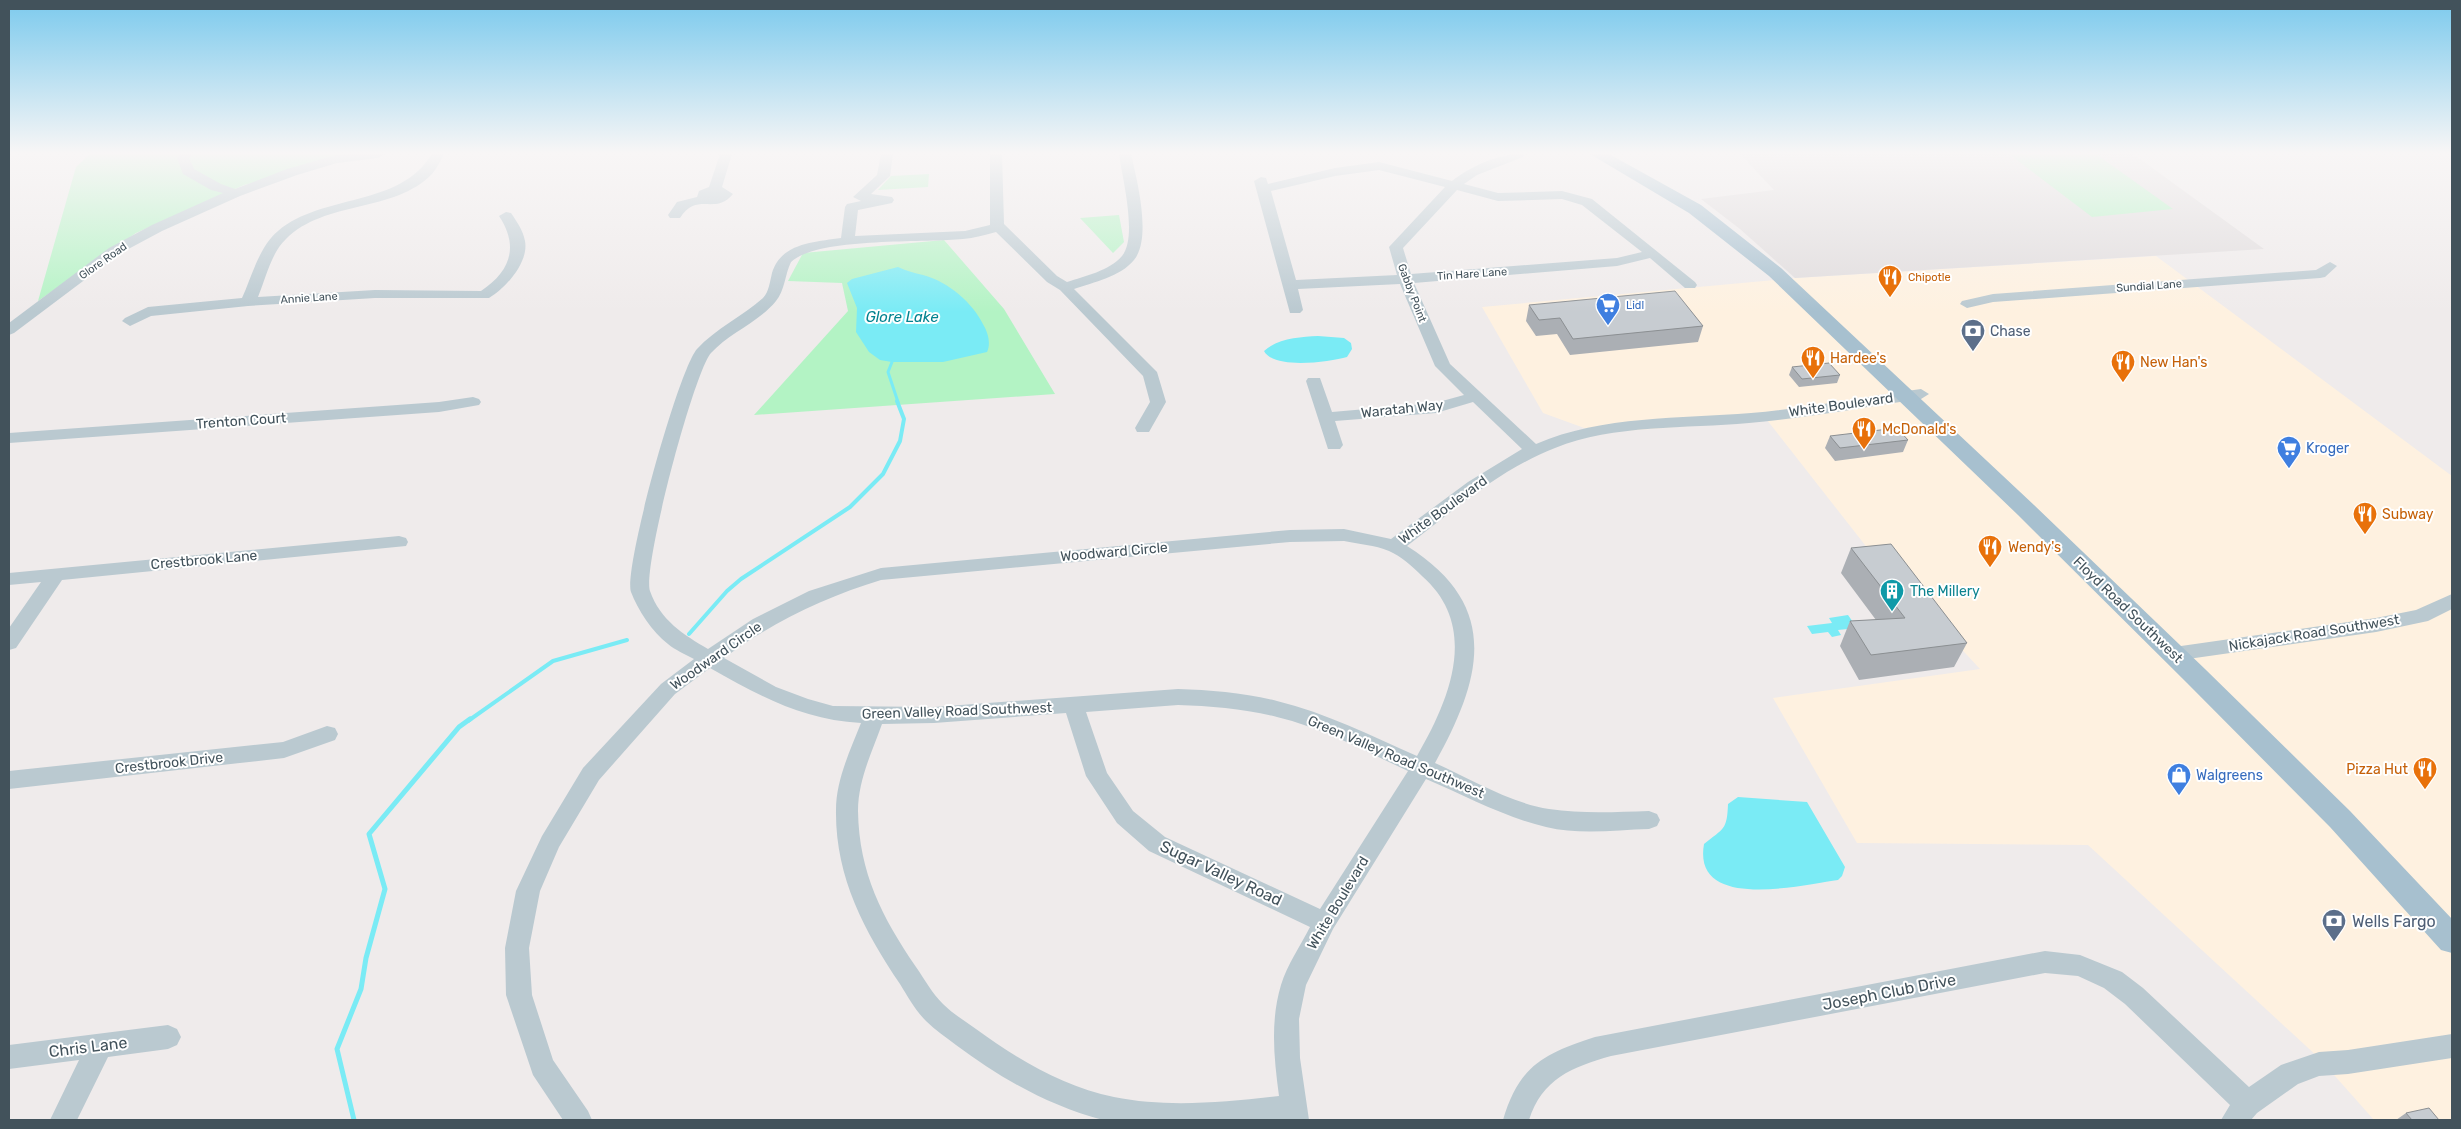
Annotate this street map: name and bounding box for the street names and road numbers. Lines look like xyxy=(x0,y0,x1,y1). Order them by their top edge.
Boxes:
street label: Glore Road xyxy=(77,240,129,282)
street label: Gabby Point xyxy=(1395,262,1429,325)
street label: Tin Hare Lane xyxy=(1436,265,1508,283)
street label: Sundial Lane xyxy=(2116,277,2182,295)
street label: Annie Lane xyxy=(280,290,338,306)
street label: White Boulevard xyxy=(1788,389,1894,421)
street label: Waratah Way xyxy=(1360,396,1444,422)
street label: Trenton Court xyxy=(195,409,287,433)
street label: White Boulevard xyxy=(1395,472,1491,548)
street label: Woodward Circle xyxy=(1060,539,1169,565)
street label: Crestbrook Lane xyxy=(150,547,258,573)
street label: Floyd Road Southwest xyxy=(2070,553,2187,667)
street label: Nickajack Road Southwest xyxy=(2227,611,2401,655)
street label: Woodward Circle xyxy=(667,618,765,694)
street label: Green Valley Road Southwest xyxy=(862,699,1053,723)
street label: Green Valley Road Southwest xyxy=(1305,712,1487,802)
street label: Crestbrook Drive xyxy=(114,749,224,777)
street label: Sugar Valley Road xyxy=(1157,836,1285,910)
street label: White Boulevard xyxy=(1304,853,1372,953)
street label: Joseph Club Drive xyxy=(1821,970,1957,1014)
street label: Chris Lane xyxy=(48,1033,128,1061)

